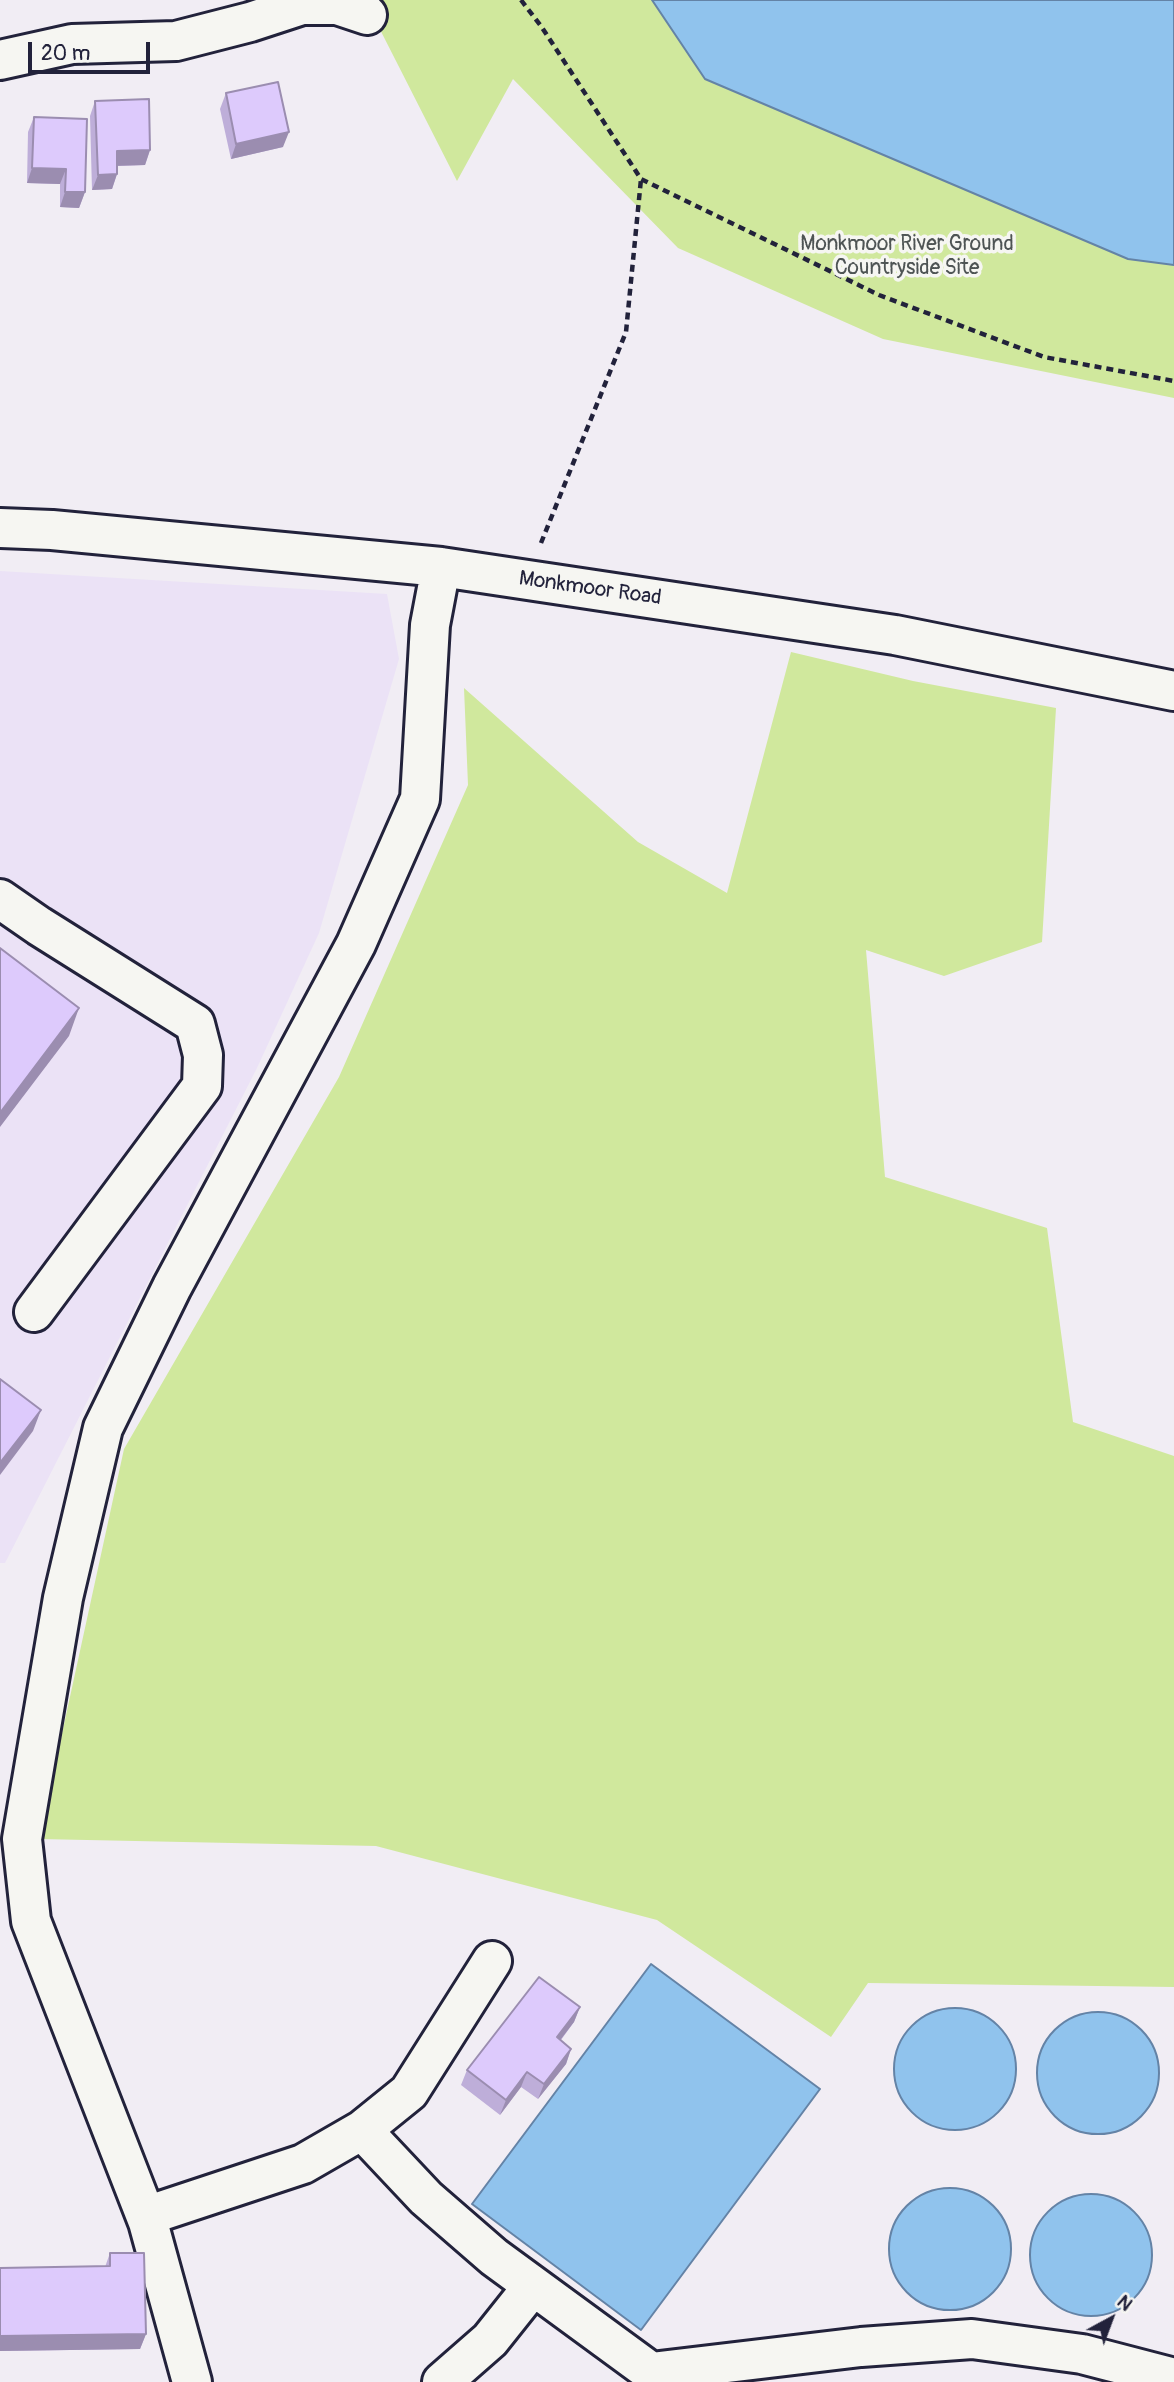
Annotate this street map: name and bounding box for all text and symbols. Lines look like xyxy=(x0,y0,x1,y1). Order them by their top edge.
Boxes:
scale bar xyxy=(32,28,154,72)
text: 20 m xyxy=(41,40,90,67)
park label: Monkmoor River Ground Countryside Site xyxy=(800,232,1014,282)
street label: Monkmoor Road xyxy=(517,567,663,611)
north arrow xyxy=(1076,2284,1146,2354)
text: N xyxy=(1112,2290,1137,2316)

